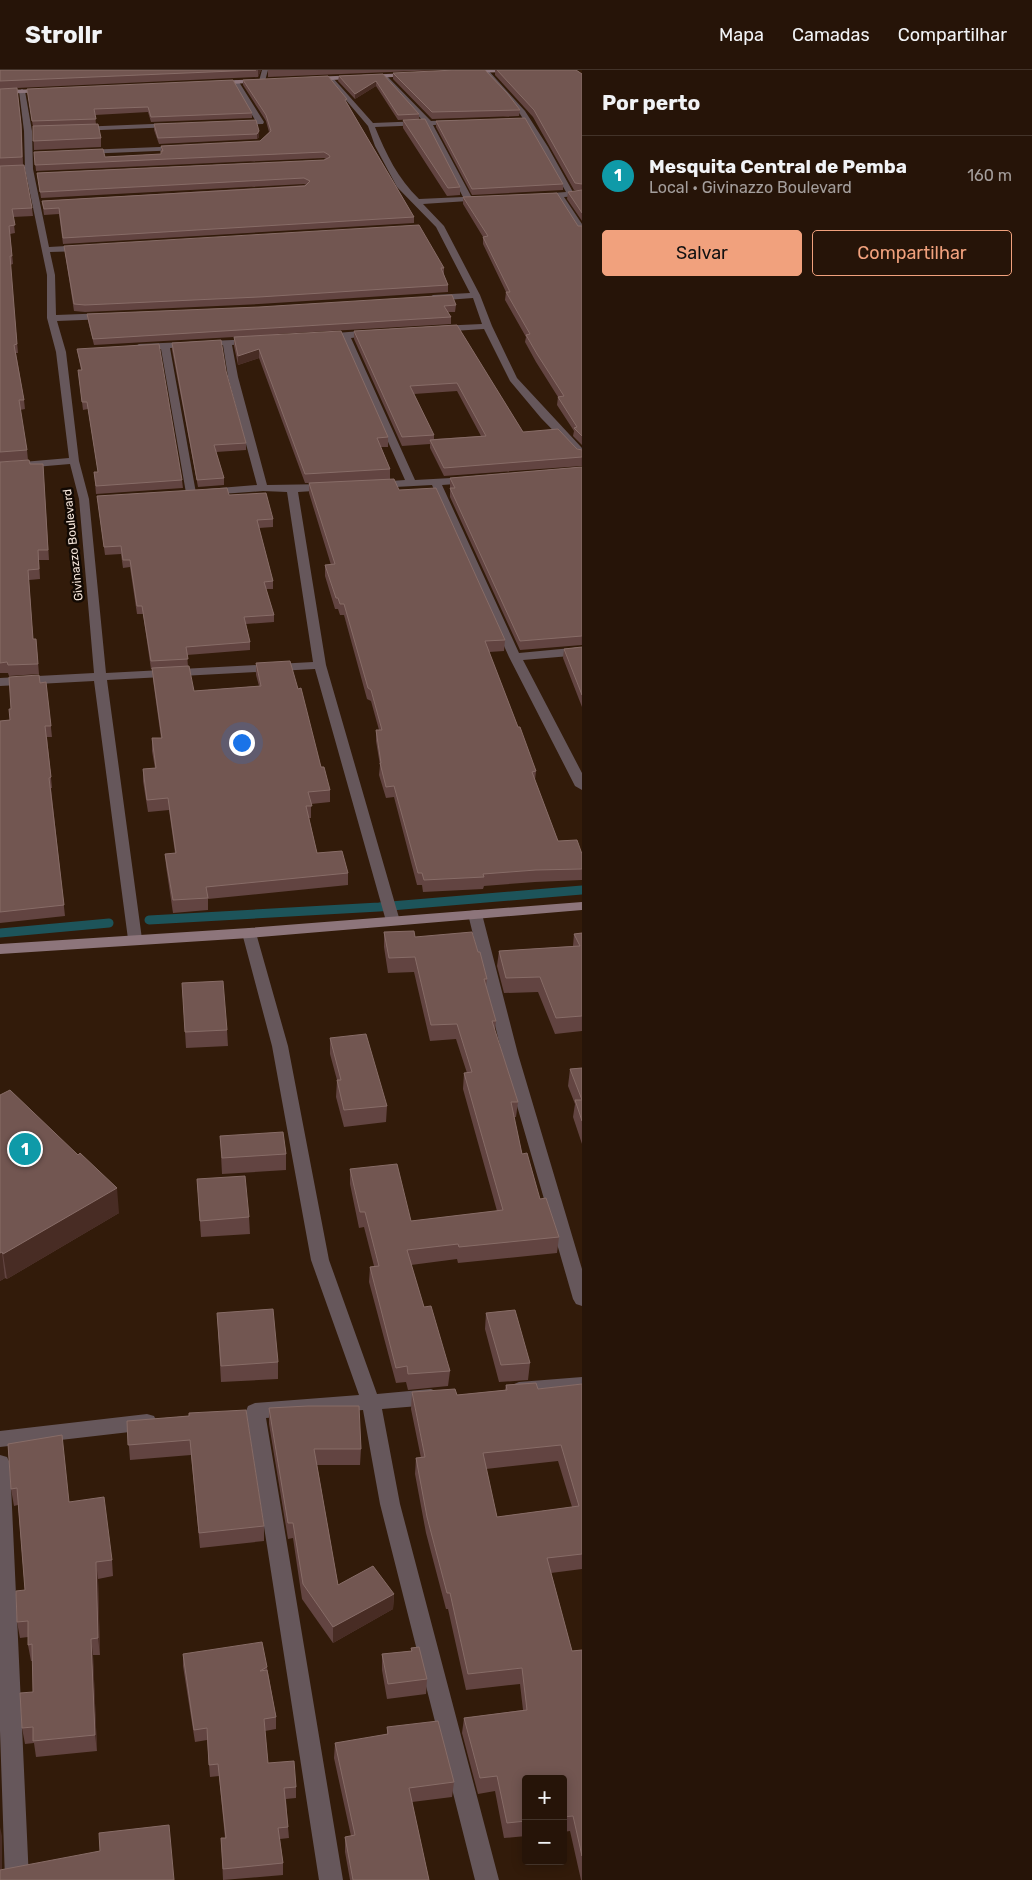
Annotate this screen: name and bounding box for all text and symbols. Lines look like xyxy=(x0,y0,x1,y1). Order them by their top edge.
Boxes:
text: Strollr xyxy=(25,21,102,49)
text: Mapa xyxy=(719,24,764,46)
text: Camadas xyxy=(792,24,870,46)
text: Compartilhar xyxy=(898,24,1007,46)
text: Por perto xyxy=(602,90,700,115)
text: Mesquita Central de Pemba xyxy=(649,155,907,178)
text: 1 xyxy=(614,166,622,185)
text: 160 m xyxy=(967,166,1012,185)
text: Local · Givinazzo Boulevard xyxy=(649,178,852,197)
button: Salvar xyxy=(602,230,802,276)
button: Compartilhar xyxy=(812,230,1012,276)
street label: Givinazzo Boulevard xyxy=(60,488,86,602)
your location xyxy=(229,730,255,756)
pin: 1 xyxy=(9,1130,41,1168)
map controls xyxy=(522,1775,567,1865)
button: + xyxy=(522,1775,567,1820)
button: − xyxy=(522,1820,567,1865)

